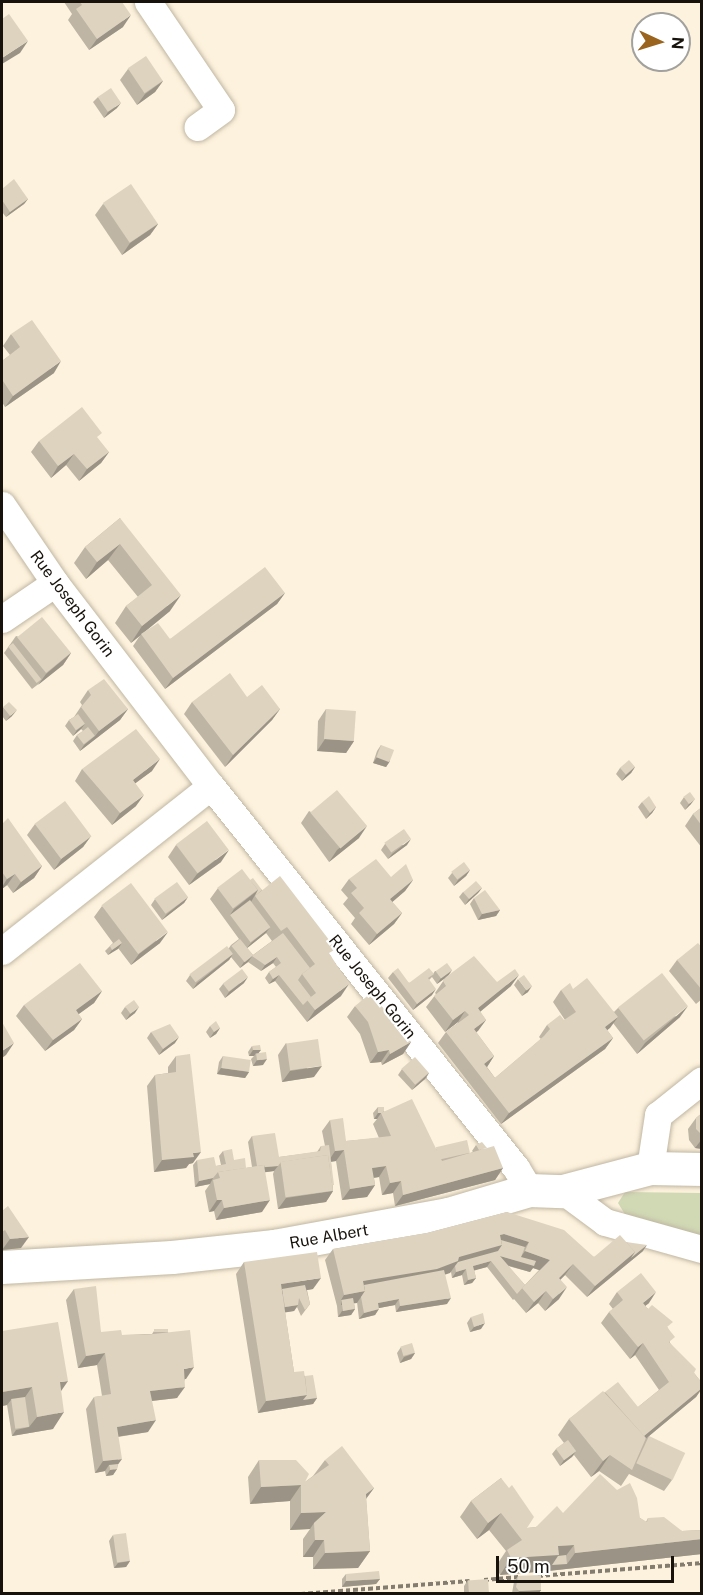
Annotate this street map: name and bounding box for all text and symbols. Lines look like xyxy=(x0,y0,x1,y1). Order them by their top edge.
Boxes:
north arrow xyxy=(631,12,691,72)
text: N xyxy=(668,36,687,50)
street label: Rue Joseph Gorin xyxy=(26,547,118,661)
street label: Rue Joseph Gorin xyxy=(324,931,420,1043)
street label: Rue Albert xyxy=(288,1221,370,1253)
scale bar xyxy=(499,1544,678,1582)
text: 50 m xyxy=(507,1556,550,1577)

